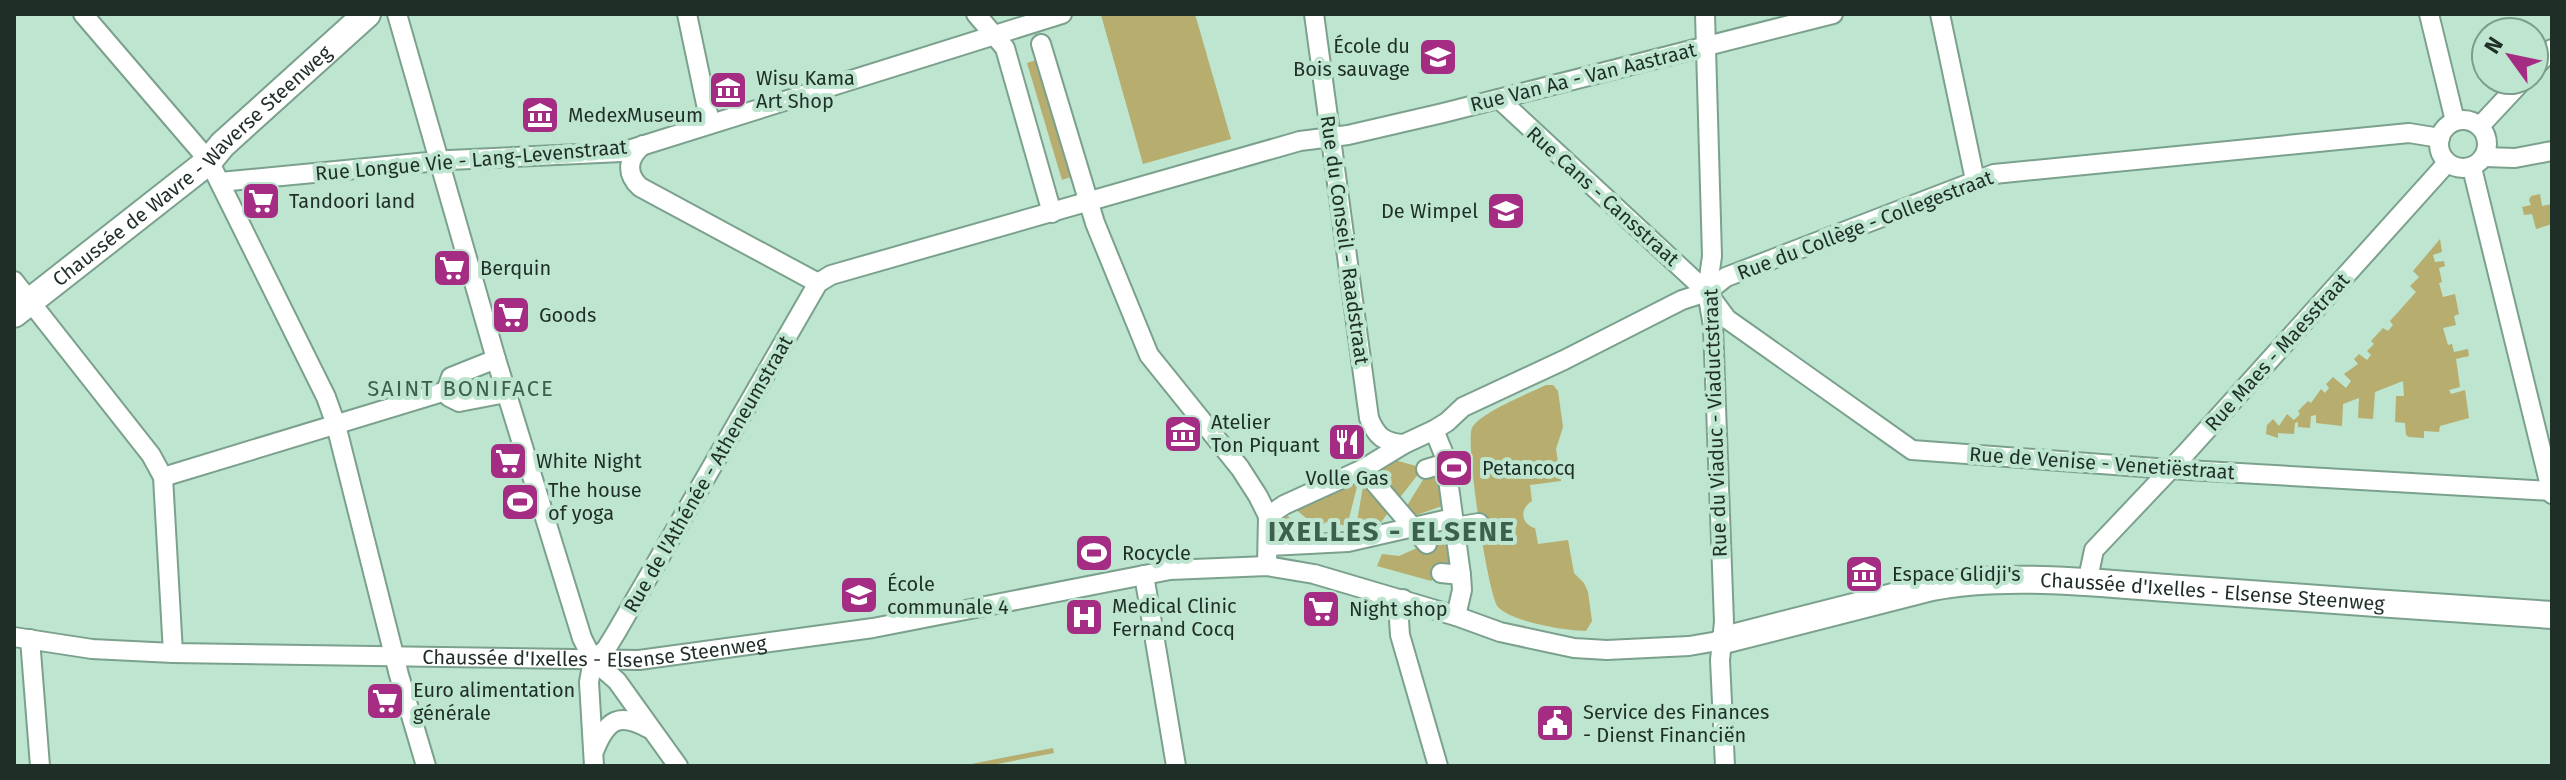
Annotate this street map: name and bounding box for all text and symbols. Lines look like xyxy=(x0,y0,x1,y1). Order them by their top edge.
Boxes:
north arrow xyxy=(2470,16,2550,96)
text: N xyxy=(2478,32,2509,59)
place label: École du Bois sauvage xyxy=(1293,34,1410,81)
school or university icon: École du Bois sauvage xyxy=(1417,36,1459,78)
street label: Rue Van Aa - Van Aastraat xyxy=(1468,37,1699,117)
street label: Chaussée de Wavre - Waverse Steenweg xyxy=(48,40,337,291)
place label: Wisu Kama Art Shop xyxy=(756,66,855,113)
museum icon: Wisu Kama Art Shop xyxy=(707,69,749,111)
museum icon: MedexMuseum xyxy=(519,94,561,136)
place label: MedexMuseum xyxy=(568,103,703,127)
street label: Rue du Conseil - Raadstraat xyxy=(1316,114,1374,367)
street label: Rue Cans - Cansstraat xyxy=(1522,121,1685,271)
street label: Rue Longue Vie - Lang-Levenstraat xyxy=(314,134,629,186)
street label: Rue du Collège - Collegestraat xyxy=(1734,165,1997,285)
supermarket icon: Tandoori land xyxy=(240,180,282,222)
place label: Tandoori land xyxy=(289,189,415,213)
school or university icon: De Wimpel xyxy=(1485,190,1527,232)
place label: De Wimpel xyxy=(1381,199,1478,223)
supermarket icon: Berquin xyxy=(431,247,473,289)
place label: Berquin xyxy=(480,256,551,280)
street label: Rue Maes - Maesstraat xyxy=(2200,268,2355,436)
street label: Rue du Viaduc - Viaductstraat xyxy=(1698,287,1732,558)
supermarket icon: Goods xyxy=(490,294,532,336)
place label: Goods xyxy=(539,303,596,327)
street label: Rue de l'Athénée - Atheneumstraat xyxy=(619,330,798,617)
district label: SAINT BONIFACE xyxy=(367,375,555,402)
place label: Atelier Ton Piquant xyxy=(1211,410,1320,457)
museum icon: Atelier Ton Piquant xyxy=(1162,413,1204,455)
restaurant icon: Volle Gas xyxy=(1326,421,1368,463)
supermarket icon: White Night xyxy=(487,440,529,482)
street label: Rue de Venise - Venetiëstraat xyxy=(1968,442,2236,484)
sports icon: Petancocq xyxy=(1433,447,1475,489)
place label: White Night xyxy=(536,449,642,473)
place label: Petancocq xyxy=(1482,456,1576,480)
place label: Volle Gas xyxy=(1306,466,1388,490)
place label: The house of yoga xyxy=(548,478,642,525)
sports icon: The house of yoga xyxy=(499,481,541,523)
district label: IXELLES - ELSENE xyxy=(1268,515,1516,548)
sports icon: Rocycle xyxy=(1073,532,1115,574)
place label: Rocycle xyxy=(1122,541,1191,565)
museum icon: Espace Glidji's xyxy=(1843,553,1885,595)
place label: Espace Glidji's xyxy=(1892,562,2021,586)
street label: Chaussée d'Ixelles - Elsense Steenweg xyxy=(2040,568,2386,616)
place label: École communale 4 xyxy=(887,572,1009,619)
school or university icon: École communale 4 xyxy=(838,574,880,616)
supermarket icon: Night shop xyxy=(1300,588,1342,630)
place label: Medical Clinic Fernand Cocq xyxy=(1112,594,1237,641)
hospital icon: Medical Clinic Fernand Cocq xyxy=(1063,596,1105,638)
place label: Night shop xyxy=(1349,597,1448,621)
street label: Chaussée d'Ixelles - Elsense Steenweg xyxy=(422,631,769,672)
place label: Euro alimentation générale xyxy=(413,678,575,725)
supermarket icon: Euro alimentation générale xyxy=(364,680,406,722)
place label: Service des Finances - Dienst Financiën xyxy=(1583,700,1769,747)
public building icon: Service des Finances - Dienst Financiën xyxy=(1534,702,1576,744)

